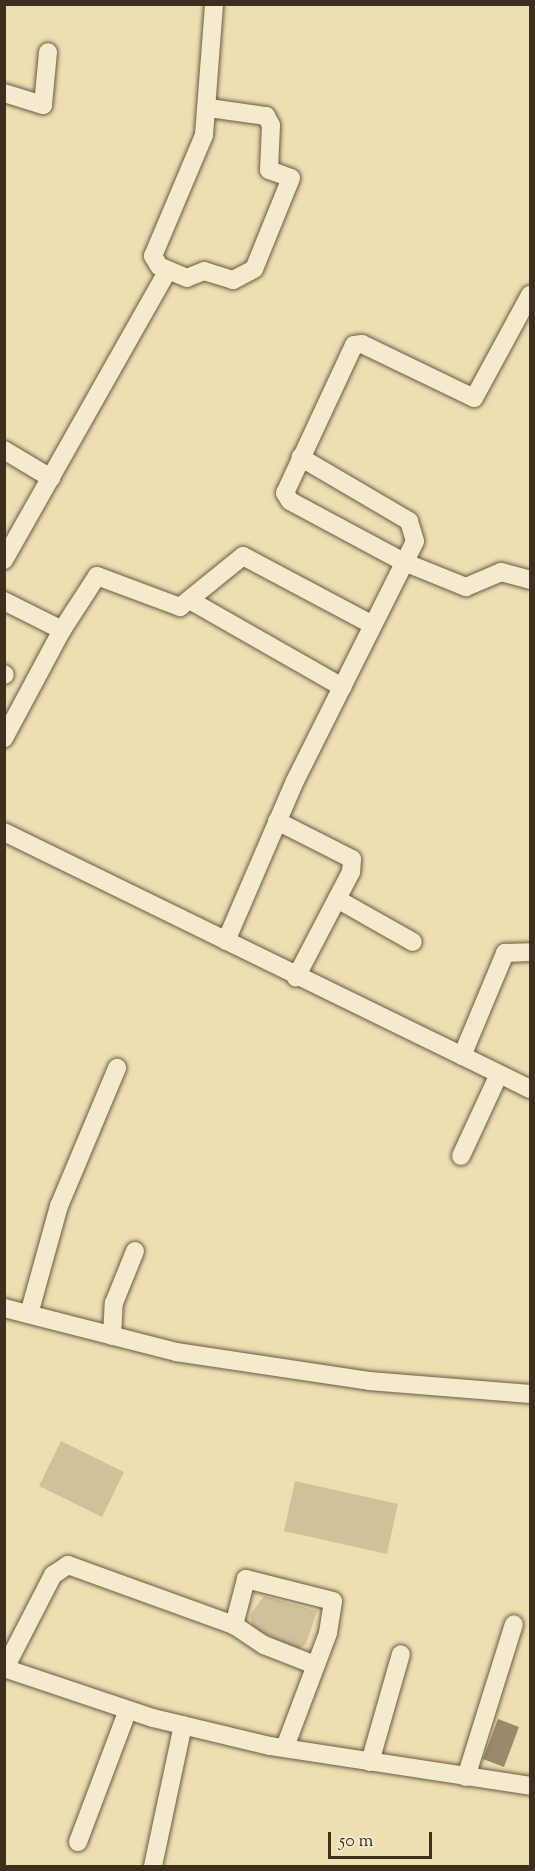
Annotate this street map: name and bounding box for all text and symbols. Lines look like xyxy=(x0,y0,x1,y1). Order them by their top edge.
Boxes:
scale bar xyxy=(331,1820,434,1858)
text: 50 m xyxy=(339,1829,373,1855)

